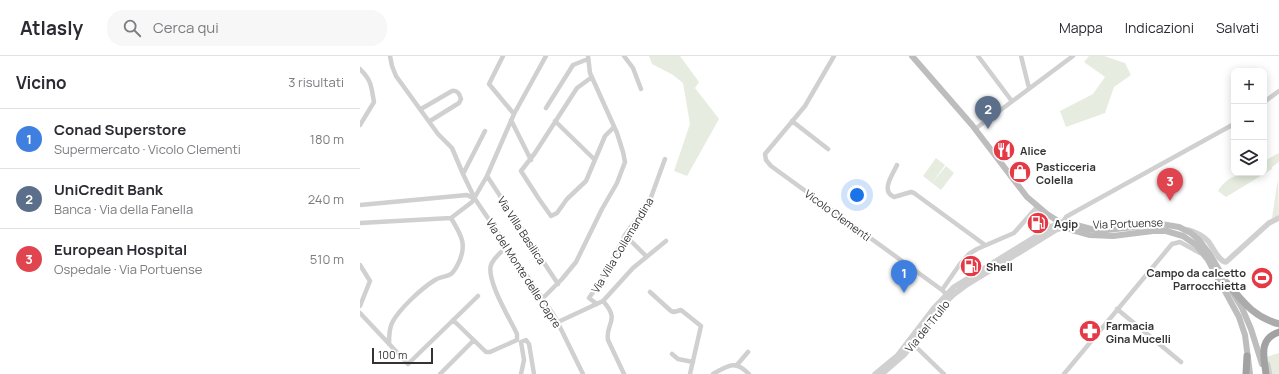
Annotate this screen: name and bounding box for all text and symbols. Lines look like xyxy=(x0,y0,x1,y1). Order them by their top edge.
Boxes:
search box xyxy=(107,10,387,46)
text: Atlasly xyxy=(20,15,83,41)
icon: search xyxy=(121,17,143,39)
text: Cerca qui xyxy=(153,17,219,38)
text: Mappa xyxy=(1059,18,1103,37)
text: Indicazioni xyxy=(1125,18,1194,37)
text: Salvati xyxy=(1216,18,1259,37)
map controls xyxy=(1231,68,1267,176)
button: + xyxy=(1231,68,1267,104)
text: Vicino xyxy=(16,71,67,94)
text: 3 risultati xyxy=(288,73,344,91)
pin: 2 xyxy=(975,96,1001,129)
button: − xyxy=(1231,104,1267,140)
text: Conad Superstore xyxy=(54,119,186,140)
text: 1 xyxy=(26,130,32,148)
text: 180 m xyxy=(310,130,344,148)
restaurant icon: Alice xyxy=(991,137,1017,163)
text: Supermercato · Vicolo Clementi xyxy=(54,140,241,158)
button: layers xyxy=(1231,140,1267,176)
place label: Alice xyxy=(1020,143,1047,158)
shop icon: Pasticceria Colella xyxy=(1007,159,1033,185)
place label: Pasticceria Colella xyxy=(1036,159,1096,187)
pin: 3 xyxy=(1157,168,1183,201)
text: UniCredit Bank xyxy=(54,179,163,200)
your location xyxy=(847,185,867,205)
street label: Vicolo Clementi xyxy=(802,186,874,244)
text: 2 xyxy=(25,190,33,208)
text: 240 m xyxy=(308,190,344,208)
street label: Via Villa Basilica xyxy=(494,193,550,267)
street label: Via Villa Collemandina xyxy=(587,194,657,296)
text: Banca · Via della Fanella xyxy=(54,200,193,218)
fuel station icon: Agip xyxy=(1025,210,1051,236)
street label: Via Portuense xyxy=(1093,214,1164,232)
street label: Via del Monte delle Capre xyxy=(483,215,565,331)
place label: Agip xyxy=(1054,216,1078,231)
text: European Hospital xyxy=(54,239,187,260)
text: 3 xyxy=(25,250,33,268)
text: 510 m xyxy=(310,250,344,268)
fuel station icon: Shell xyxy=(958,253,984,279)
place label: Shell xyxy=(986,259,1013,274)
text: Ospedale · Via Portuense xyxy=(54,260,202,278)
pin: 1 xyxy=(891,260,917,293)
place label: Campo da calcetto Parrocchietta xyxy=(1146,265,1246,293)
sports icon: Campo da calcetto Parrocchietta xyxy=(1249,265,1275,291)
street label: Via del Trullo xyxy=(901,296,953,355)
pharmacy icon: Farmacia Gina Mucelli xyxy=(1077,318,1103,344)
place label: Farmacia Gina Mucelli xyxy=(1106,318,1171,346)
scale bar xyxy=(372,346,433,365)
text: 100 m xyxy=(378,347,407,362)

